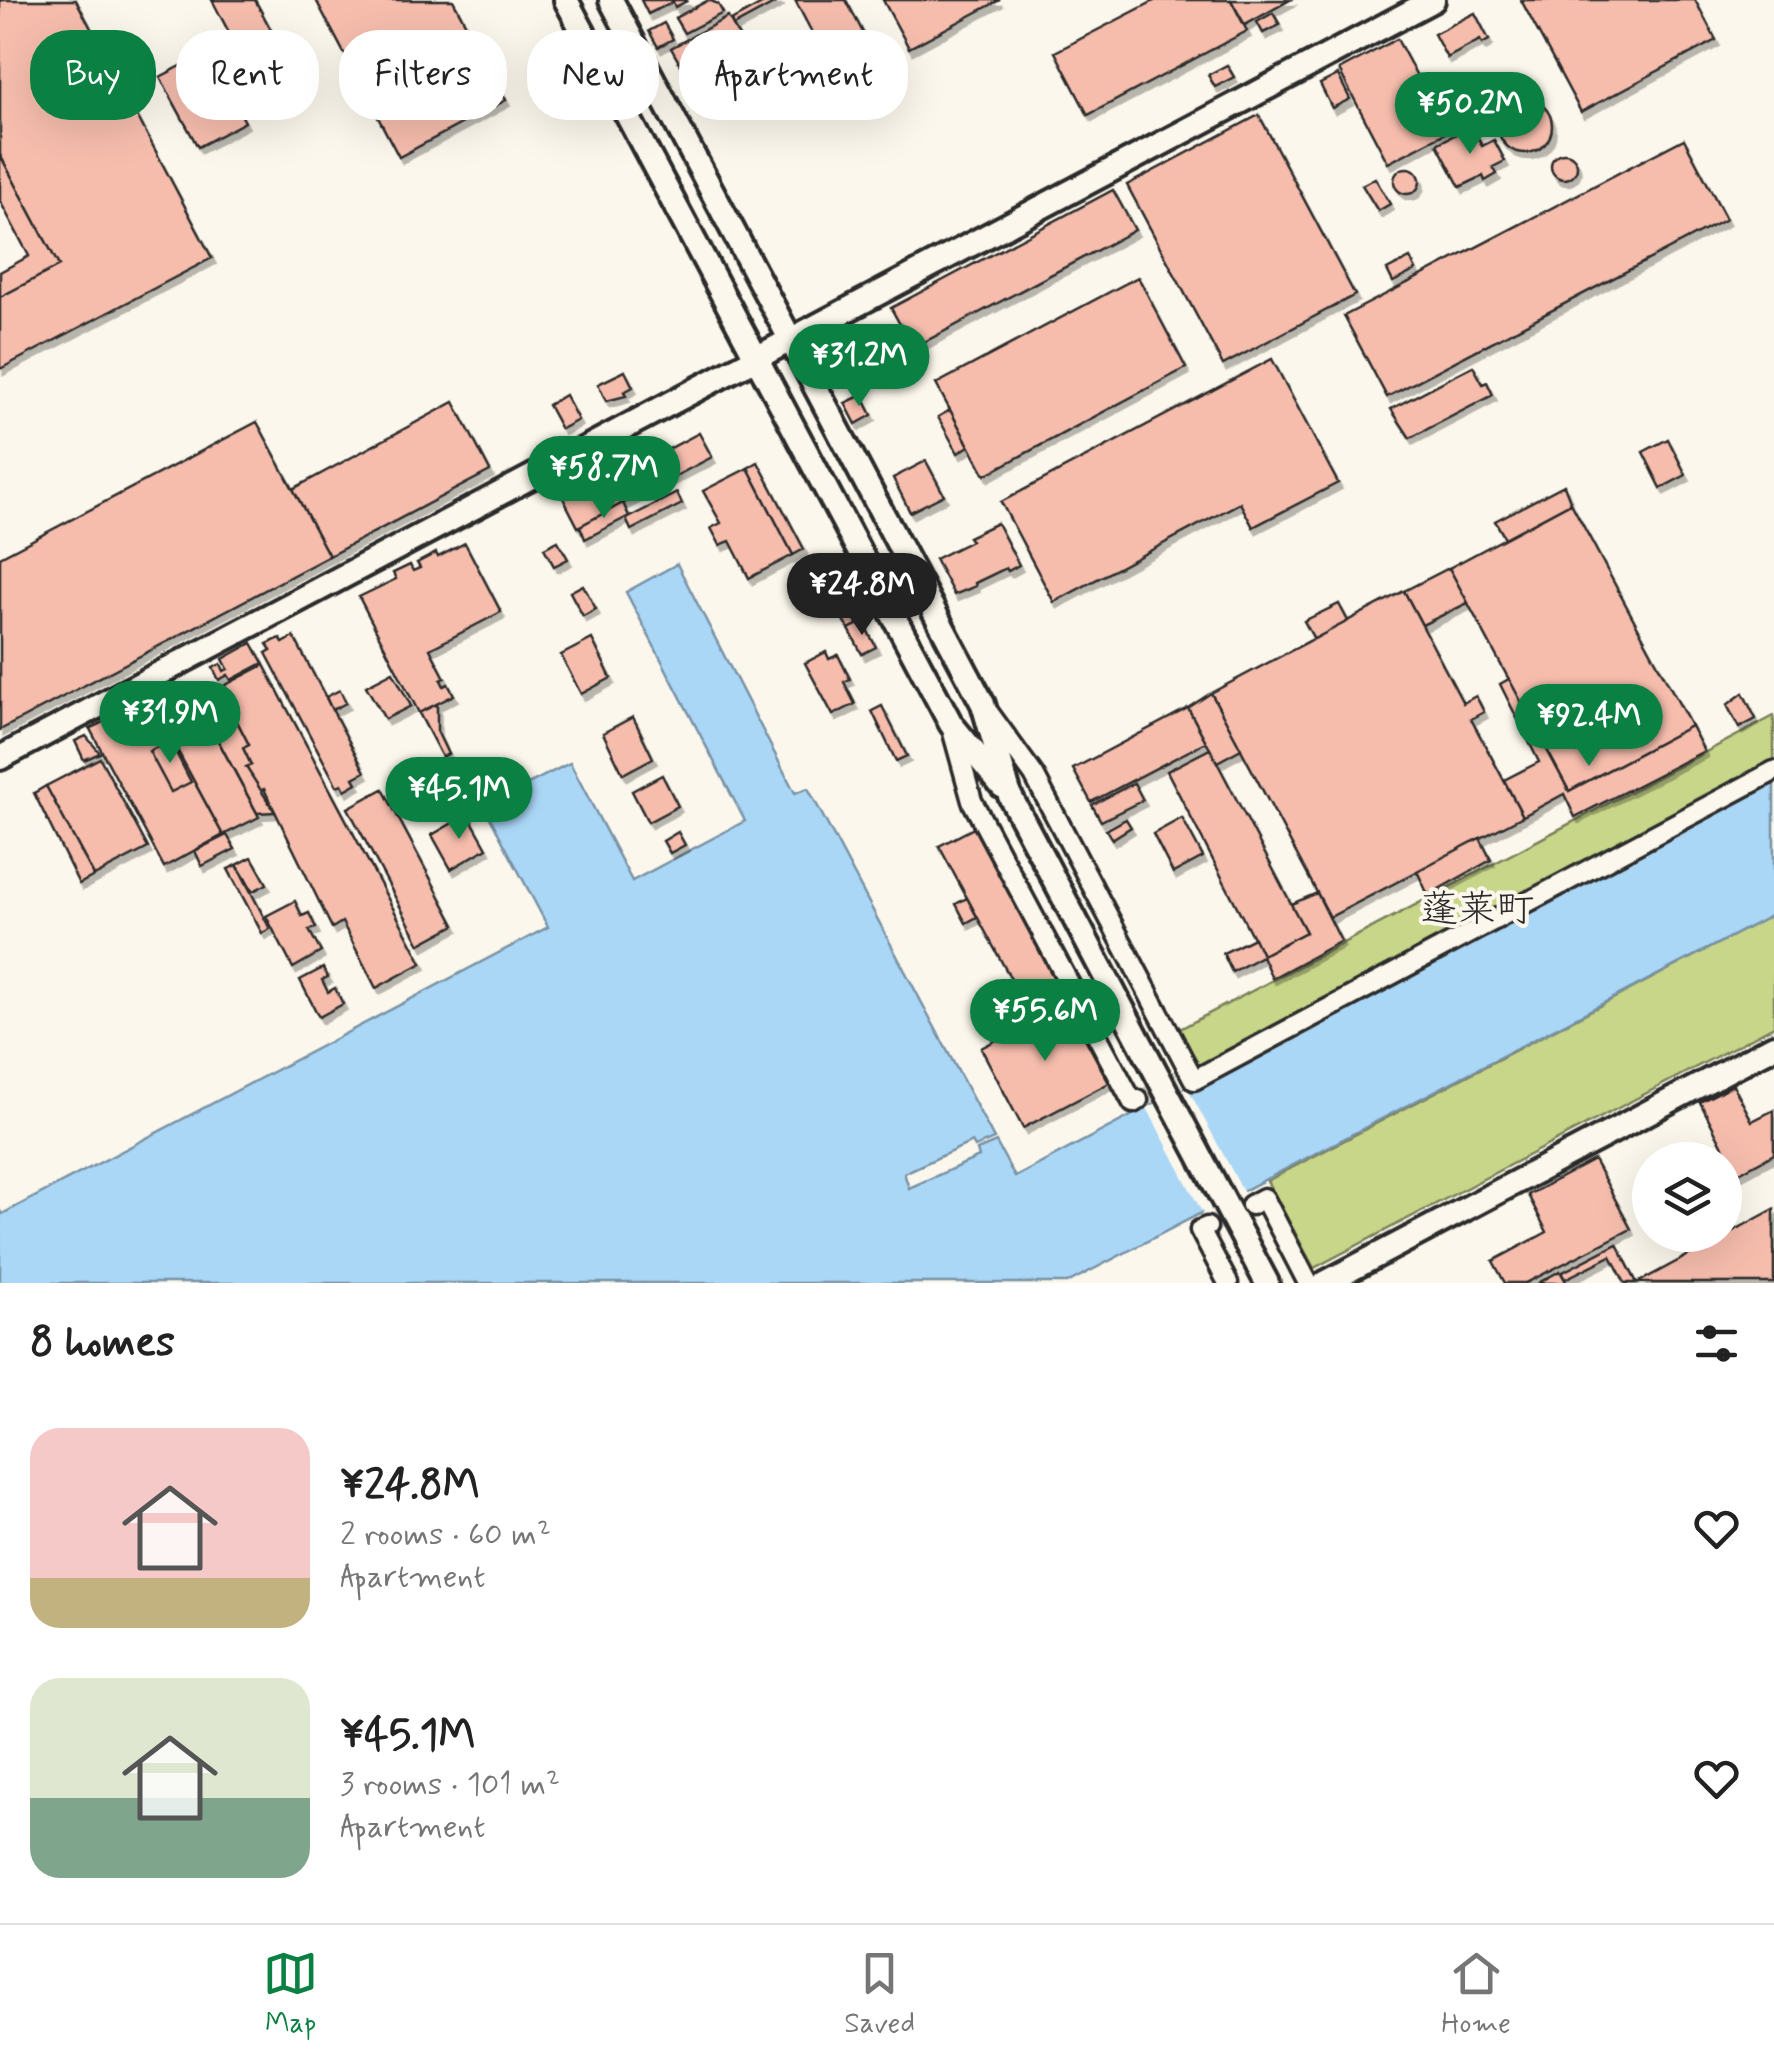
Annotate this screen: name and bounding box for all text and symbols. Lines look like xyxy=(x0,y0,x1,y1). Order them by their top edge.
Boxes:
chip: Buy xyxy=(30,30,156,120)
chip: Rent xyxy=(176,30,319,120)
chip: Filters xyxy=(339,30,507,120)
chip: New xyxy=(527,30,659,120)
chip: Apartment xyxy=(679,30,908,120)
pin: ¥50.2M xyxy=(1389,72,1551,157)
text: ¥50.2M xyxy=(1417,83,1523,125)
pin: ¥31.2M xyxy=(778,324,940,409)
text: ¥31.2M xyxy=(810,335,908,377)
pin: ¥58.7M xyxy=(523,436,685,521)
text: ¥58.7M xyxy=(549,447,659,489)
pin: ¥24.8M xyxy=(781,553,943,638)
text: ¥24.8M xyxy=(809,564,915,606)
pin: ¥31.9M xyxy=(89,681,251,766)
pin: ¥92.4M xyxy=(1508,684,1670,769)
text: ¥31.9M xyxy=(121,692,219,734)
text: ¥92.4M xyxy=(1537,695,1641,737)
pin: ¥45.1M xyxy=(378,757,540,842)
text: ¥45.1M xyxy=(407,768,511,810)
district label: 蓬莱町 xyxy=(1420,886,1534,935)
pin: ¥55.6M xyxy=(964,979,1126,1064)
text: ¥55.6M xyxy=(992,990,1098,1032)
map controls xyxy=(1632,1142,1742,1252)
button: layers xyxy=(1632,1142,1742,1252)
text: 8 homes xyxy=(30,1316,175,1371)
icon: filters xyxy=(1689,1316,1744,1371)
text: ¥24.8M xyxy=(340,1459,480,1514)
icon: home xyxy=(110,1468,230,1588)
icon: heart xyxy=(1689,1501,1744,1556)
text: 2 rooms · 60 m² xyxy=(340,1514,551,1556)
text: Apartment xyxy=(340,1556,485,1598)
text: ¥45.1M xyxy=(340,1709,475,1764)
icon: home xyxy=(110,1718,230,1838)
icon: heart xyxy=(1689,1751,1744,1806)
text: 3 rooms · 101 m² xyxy=(340,1764,560,1806)
text: Apartment xyxy=(340,1806,485,1848)
tab: Map xyxy=(263,1946,318,2043)
tab: Saved xyxy=(844,1946,915,2043)
tab: Home xyxy=(1441,1946,1511,2043)

